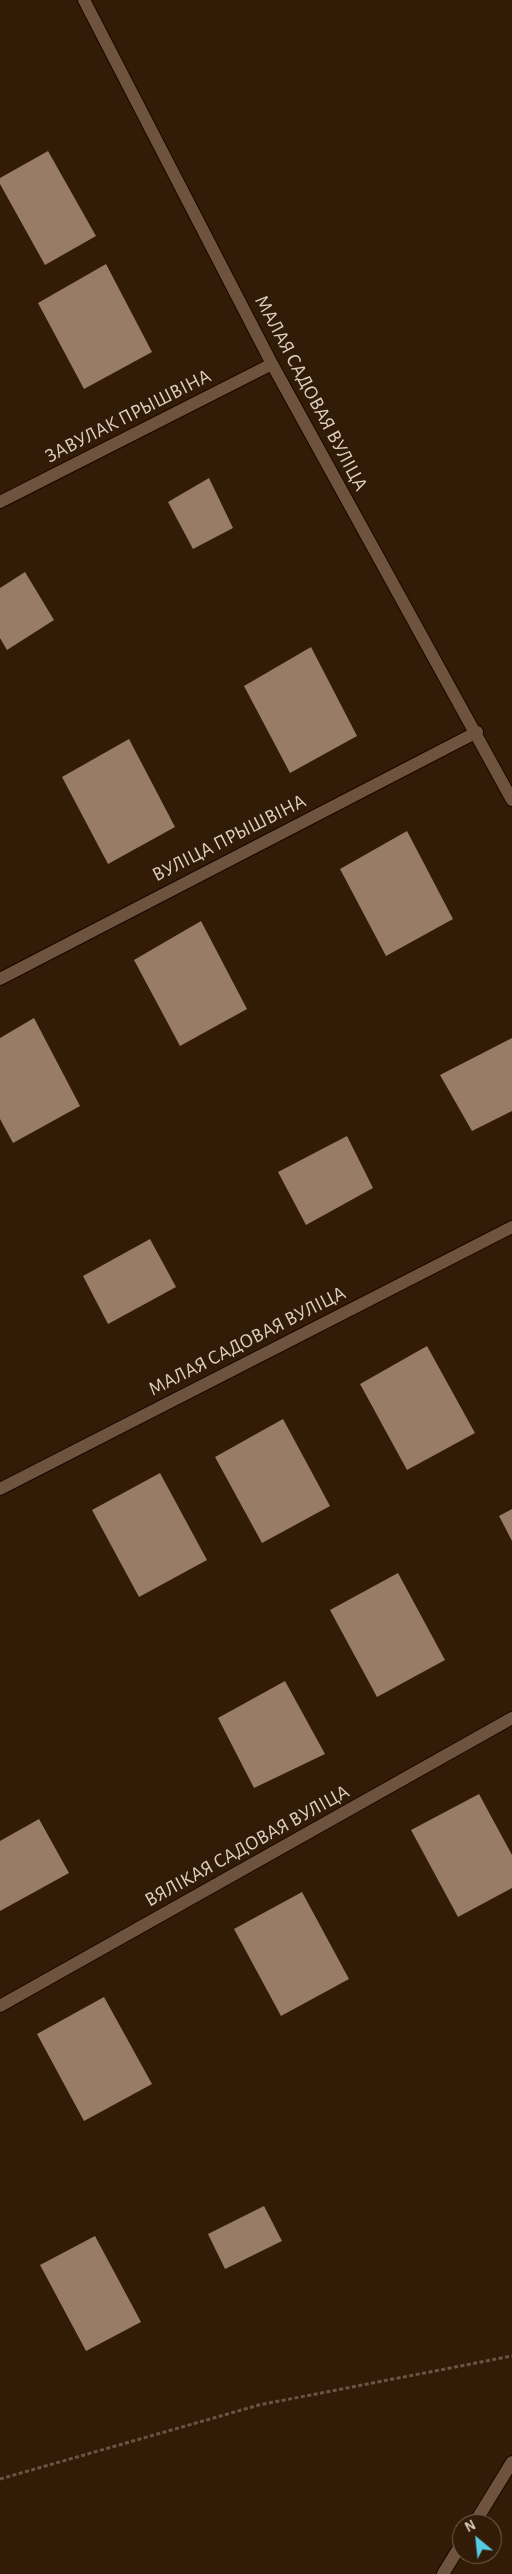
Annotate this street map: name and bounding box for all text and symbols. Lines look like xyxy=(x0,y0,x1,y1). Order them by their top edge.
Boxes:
street label: МАЛАЯ САДОВАЯ ВУЛІЦА xyxy=(249,291,373,495)
street label: ЗАВУЛАК ПРЫШВІНА xyxy=(41,364,215,468)
street label: ВУЛІЦА ПРЫШВІНА xyxy=(148,789,310,887)
street label: МАЛАЯ САДОВАЯ ВУЛІЦА xyxy=(144,1281,350,1401)
street label: ВЯЛІКАЯ САДОВАЯ ВУЛІЦА xyxy=(140,1780,354,1912)
north arrow xyxy=(452,2514,502,2564)
text: N xyxy=(463,2518,478,2535)

